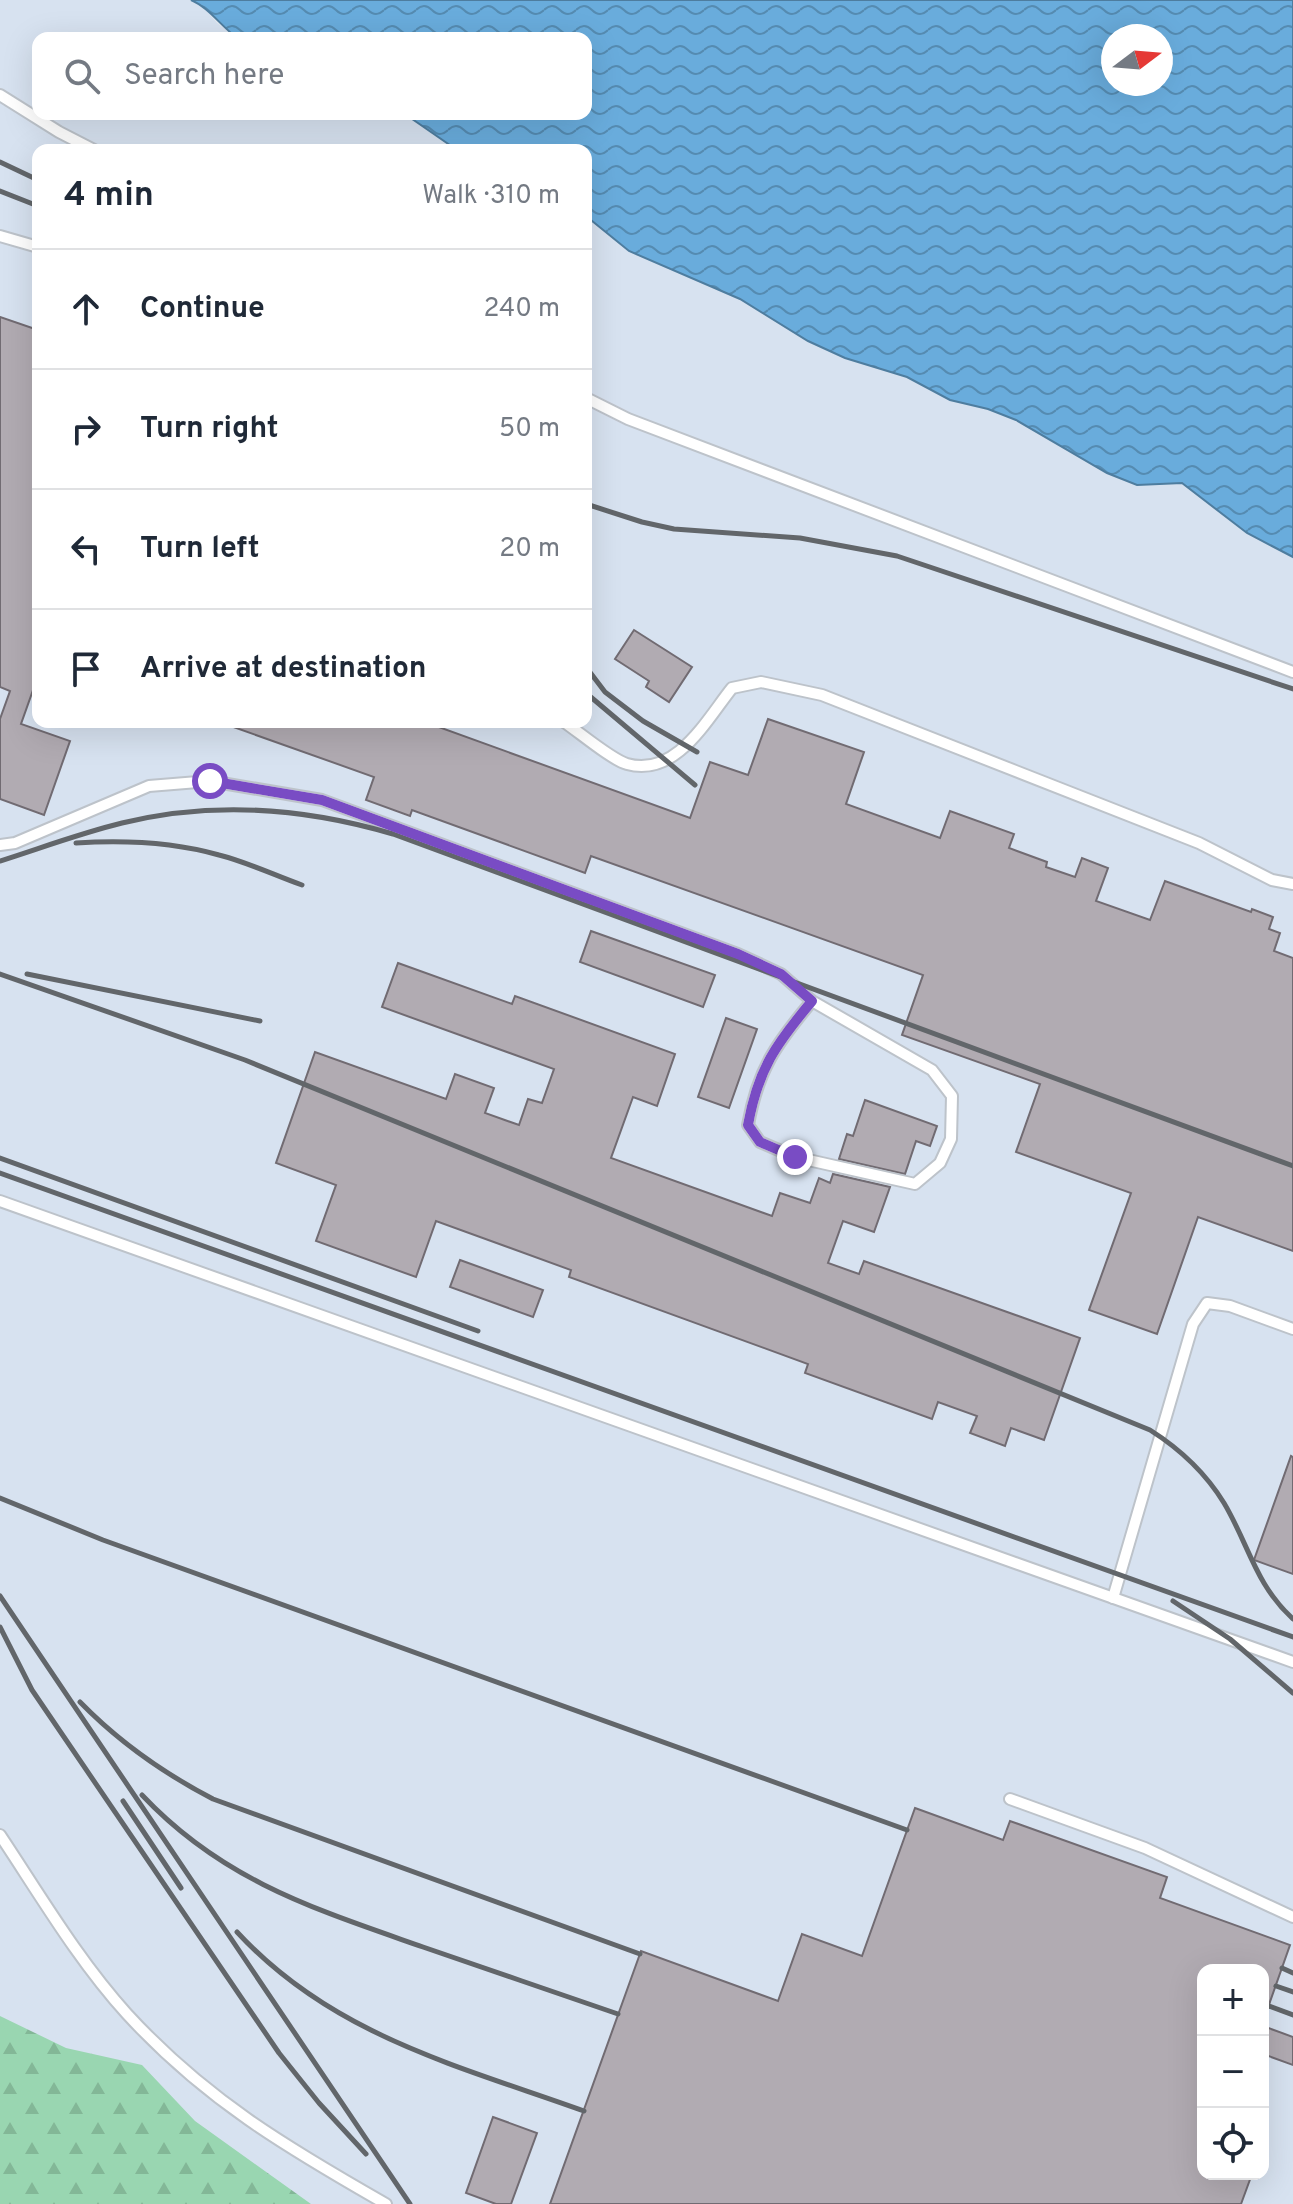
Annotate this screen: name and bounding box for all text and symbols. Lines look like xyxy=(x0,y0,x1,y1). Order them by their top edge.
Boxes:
north arrow xyxy=(1101,24,1173,96)
search box xyxy=(32,32,592,120)
icon: search xyxy=(60,54,104,98)
text: Search here xyxy=(124,58,284,95)
text: 4 min xyxy=(64,175,154,218)
text: Walk · 310 m xyxy=(422,180,560,213)
icon: ahead xyxy=(64,287,108,331)
text: Continue xyxy=(140,291,265,328)
text: 240 m xyxy=(483,293,560,326)
icon: right xyxy=(64,407,108,451)
text: Turn right xyxy=(140,411,278,448)
text: 50 m xyxy=(499,413,560,446)
icon: left xyxy=(64,527,108,571)
text: Turn left xyxy=(140,531,260,568)
text: 20 m xyxy=(499,533,560,566)
icon: arrive xyxy=(64,647,108,691)
text: Arrive at destination xyxy=(140,651,426,688)
route start xyxy=(192,763,228,799)
route end xyxy=(777,1139,813,1175)
map controls xyxy=(1197,1964,1269,2180)
button: + xyxy=(1197,1964,1269,2036)
button: − xyxy=(1197,2036,1269,2108)
button: locate xyxy=(1197,2108,1269,2180)

